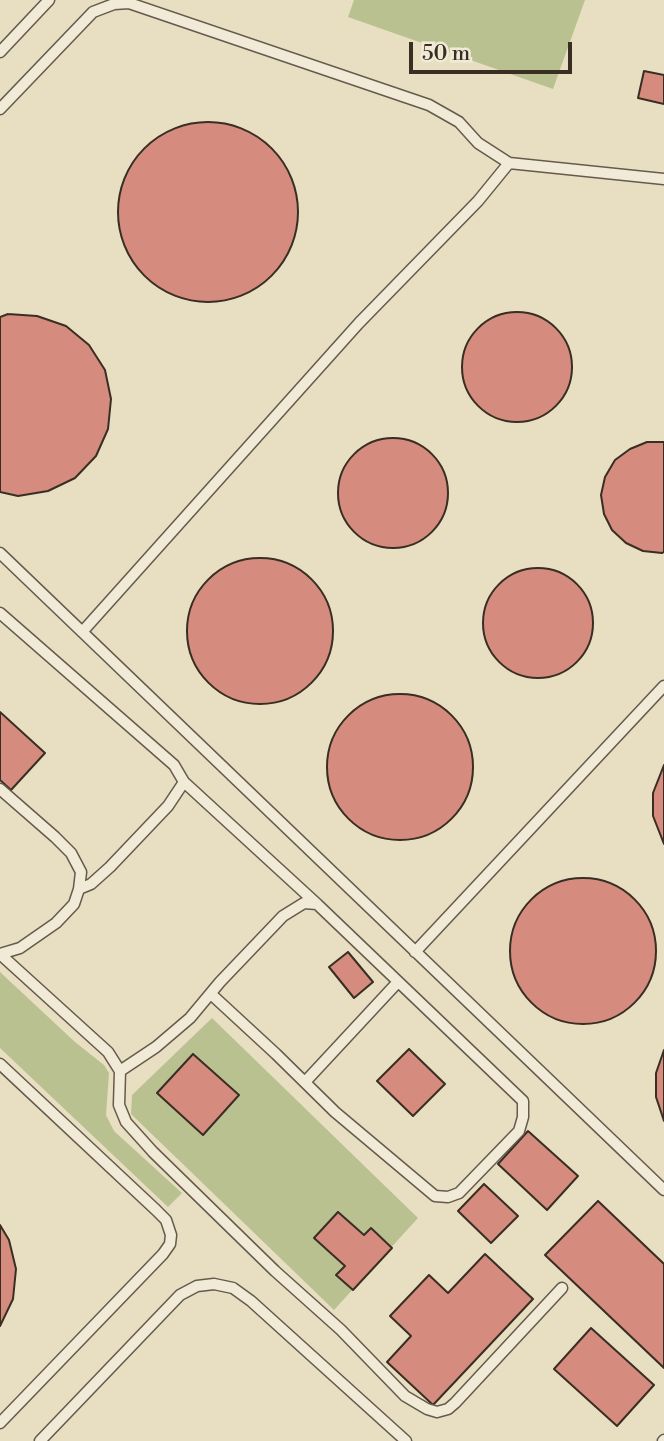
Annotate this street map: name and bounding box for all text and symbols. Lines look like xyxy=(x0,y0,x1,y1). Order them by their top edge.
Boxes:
scale bar xyxy=(412,28,575,72)
text: 50 m xyxy=(422,41,470,67)

